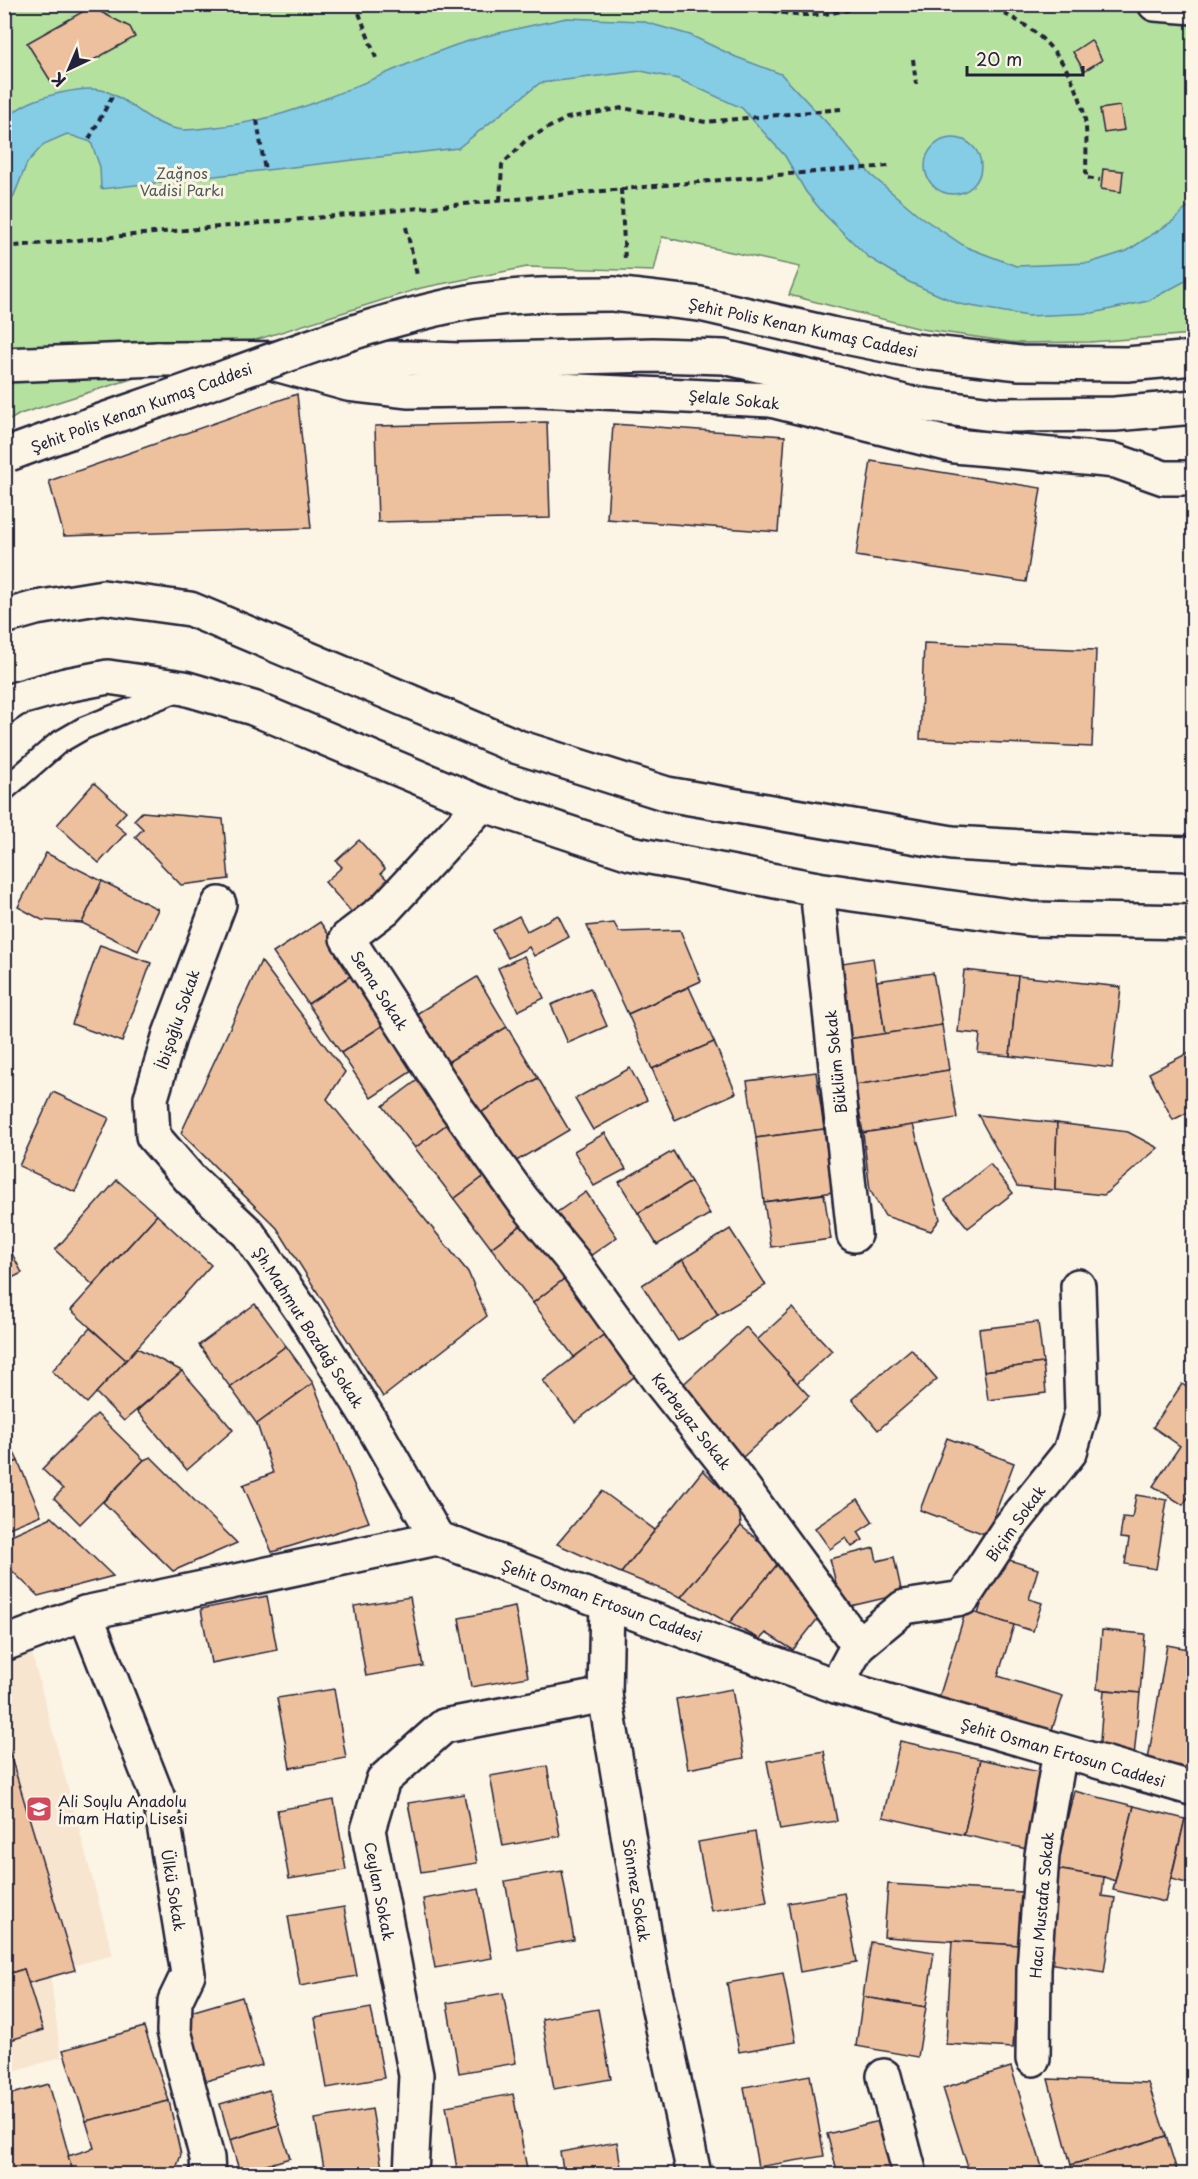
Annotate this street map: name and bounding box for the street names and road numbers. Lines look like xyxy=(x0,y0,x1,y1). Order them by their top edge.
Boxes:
street label: Şehit Polis Kenan Kumaş Caddesi xyxy=(686,291,920,363)
street label: Şehit Polis Kenan Kumaş Caddesi xyxy=(27,356,255,458)
street label: Şelale Sokak xyxy=(687,384,781,414)
street label: Sema Sokak xyxy=(346,946,415,1035)
street label: İbişoğlu Sokak xyxy=(149,966,205,1072)
street label: Büklüm Sokak xyxy=(818,1009,852,1115)
street label: Şh.Mahmut Bozdağ Sokak xyxy=(248,1242,370,1412)
street label: Karbeyaz Sokak xyxy=(647,1368,738,1475)
street label: Biçim Sokak xyxy=(979,1480,1051,1566)
street label: Şehit Osman Ertosun Caddesi xyxy=(498,1553,706,1647)
street label: Şehit Osman Ertosun Caddesi xyxy=(958,1712,1168,1792)
street label: Hacı Mustafa Sokak xyxy=(1023,1830,1059,1979)
street label: Sönmez Sokak xyxy=(617,1837,657,1944)
street label: Ceylan Sokak xyxy=(359,1840,401,1943)
street label: Ülkü Sokak xyxy=(156,1847,192,1933)

